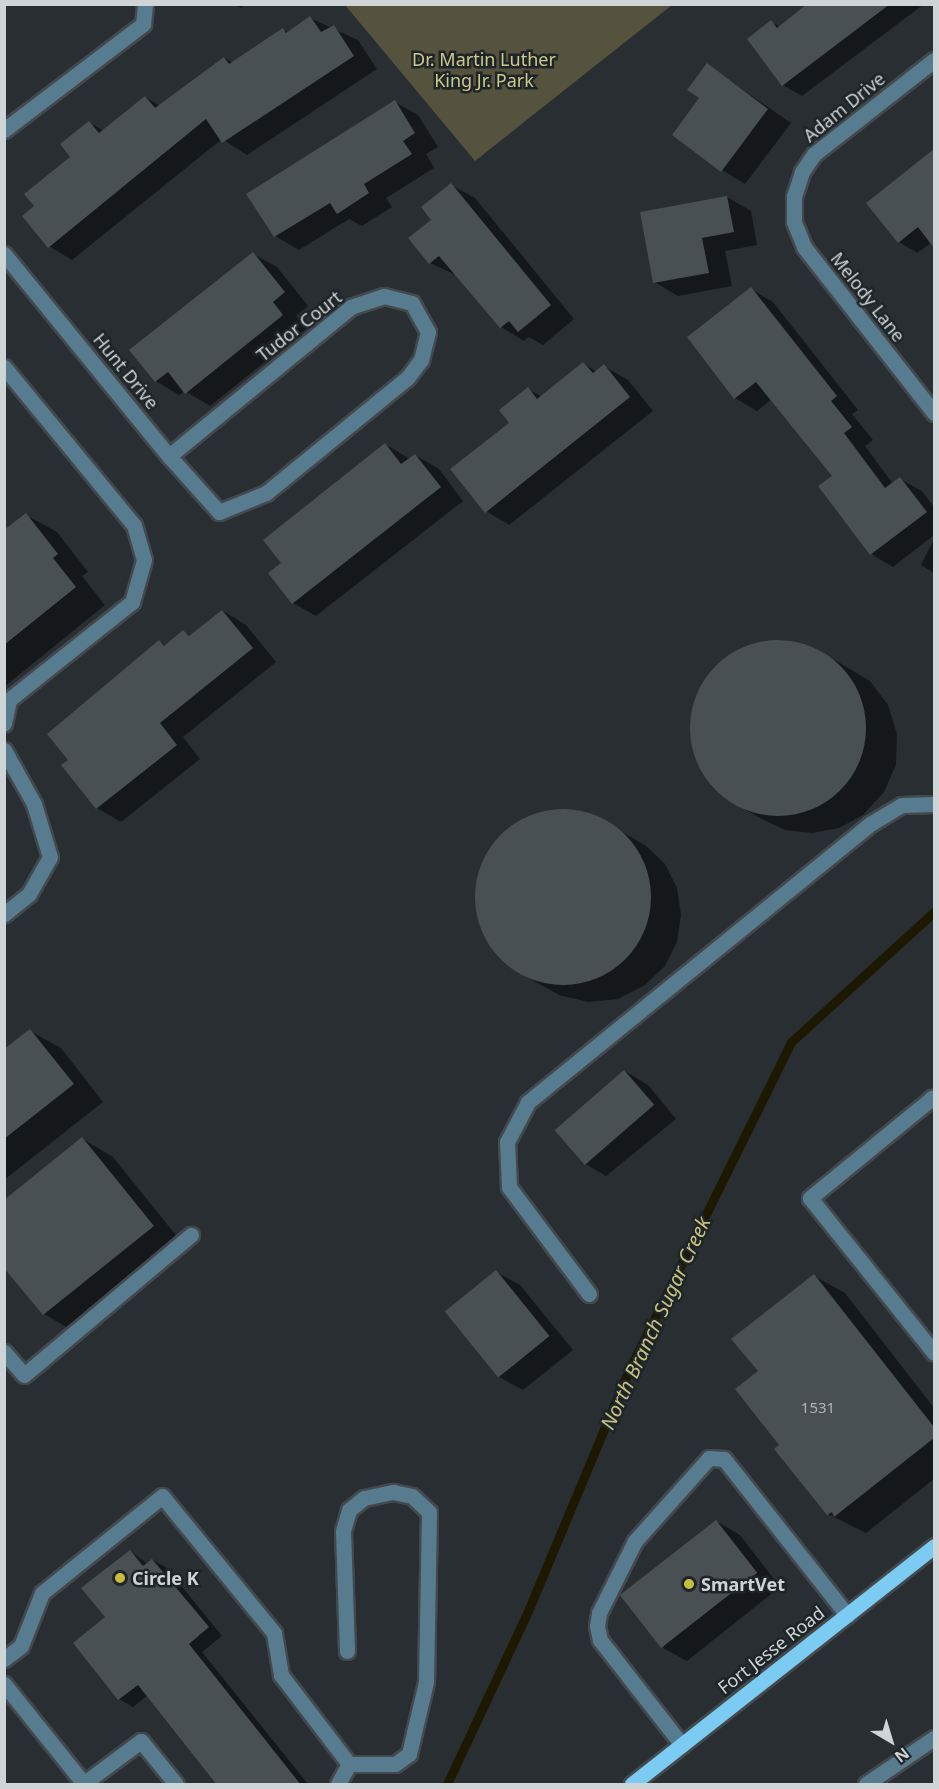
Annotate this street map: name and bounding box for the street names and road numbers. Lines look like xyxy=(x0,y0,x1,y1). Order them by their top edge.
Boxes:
street label: Adam Drive xyxy=(799,68,889,146)
street label: Melody Lane xyxy=(826,248,910,346)
street label: Tudor Court xyxy=(252,286,346,366)
street label: Hunt Drive xyxy=(89,329,163,413)
street label: Fort Jesse Road xyxy=(713,1602,829,1698)

